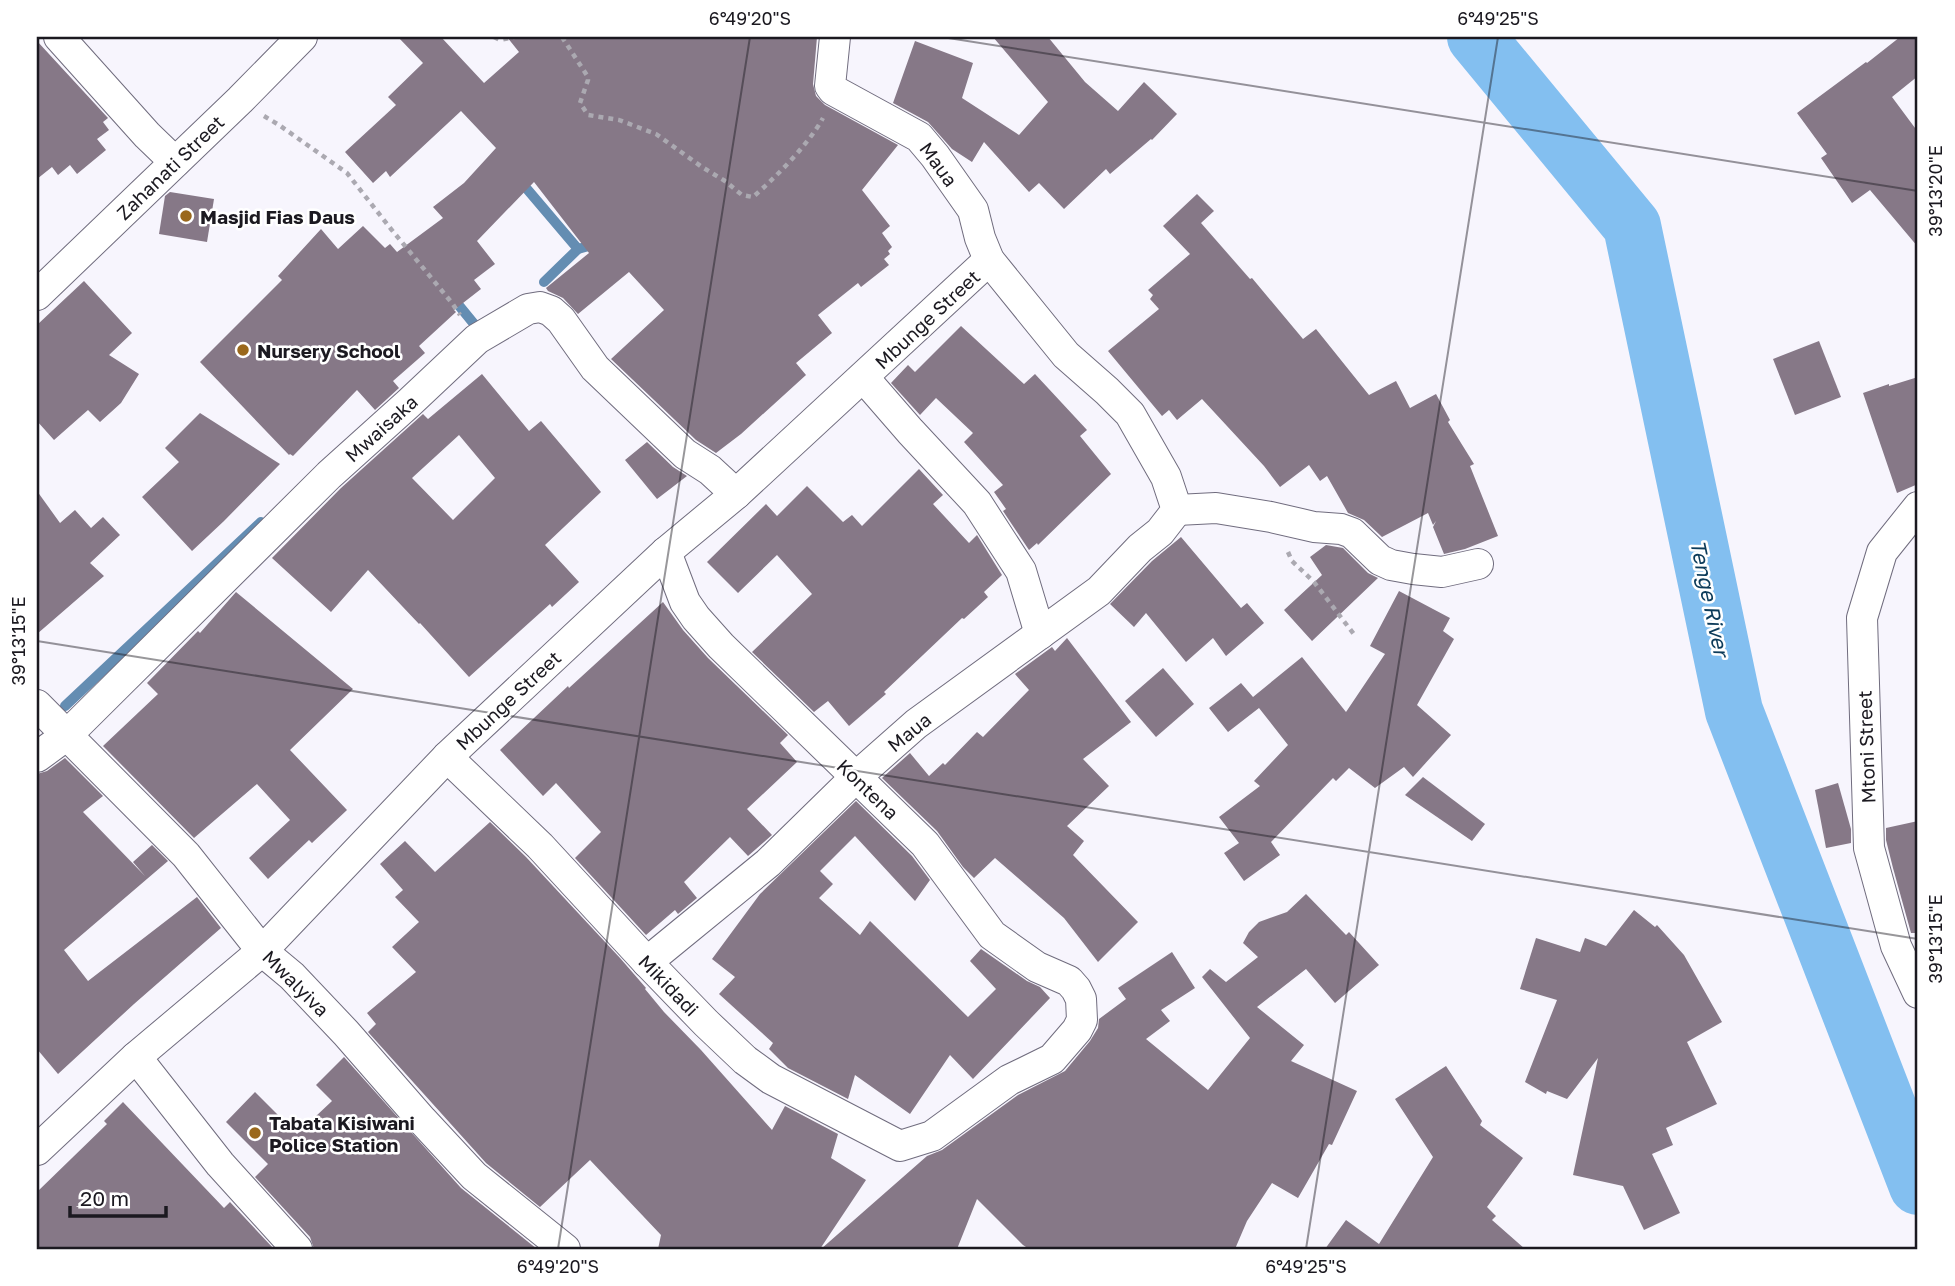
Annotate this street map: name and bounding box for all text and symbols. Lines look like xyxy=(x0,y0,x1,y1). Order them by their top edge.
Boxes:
text: 6°49'20"S xyxy=(709,7,791,29)
text: 6°49'25"S xyxy=(1457,7,1539,29)
street label: Zahanati Street xyxy=(111,110,229,224)
street label: Maua xyxy=(915,137,963,191)
text: 39°13'20"E xyxy=(1924,145,1946,237)
place label: Masjid Fias Daus xyxy=(200,205,355,228)
marker: Masjid Fias Daus xyxy=(178,208,194,224)
street label: Mbunge Street xyxy=(870,265,984,373)
place label: Nursery School xyxy=(257,339,400,362)
marker: Nursery School xyxy=(235,342,251,358)
street label: Mwaisaka xyxy=(340,390,422,466)
water label: Tenge River xyxy=(1685,537,1736,661)
text: 39°13'15"E xyxy=(7,597,29,685)
street label: Mbunge Street xyxy=(451,646,565,754)
street label: Mtoni Street xyxy=(1853,690,1879,804)
street label: Maua xyxy=(883,708,935,756)
street label: Kontena xyxy=(832,754,904,824)
text: 39°13'15"E xyxy=(1924,895,1946,983)
street label: Mwalyiva xyxy=(258,945,334,1021)
street label: Mikidadi xyxy=(634,950,704,1020)
place label: Tabata Kisiwani Police Station xyxy=(269,1111,415,1156)
marker: Tabata Kisiwani Police Station xyxy=(247,1125,263,1141)
scale bar xyxy=(70,1174,166,1218)
text: 20 m xyxy=(80,1185,129,1211)
text: 6°49'20"S xyxy=(517,1255,599,1277)
text: 6°49'25"S xyxy=(1265,1255,1347,1277)

